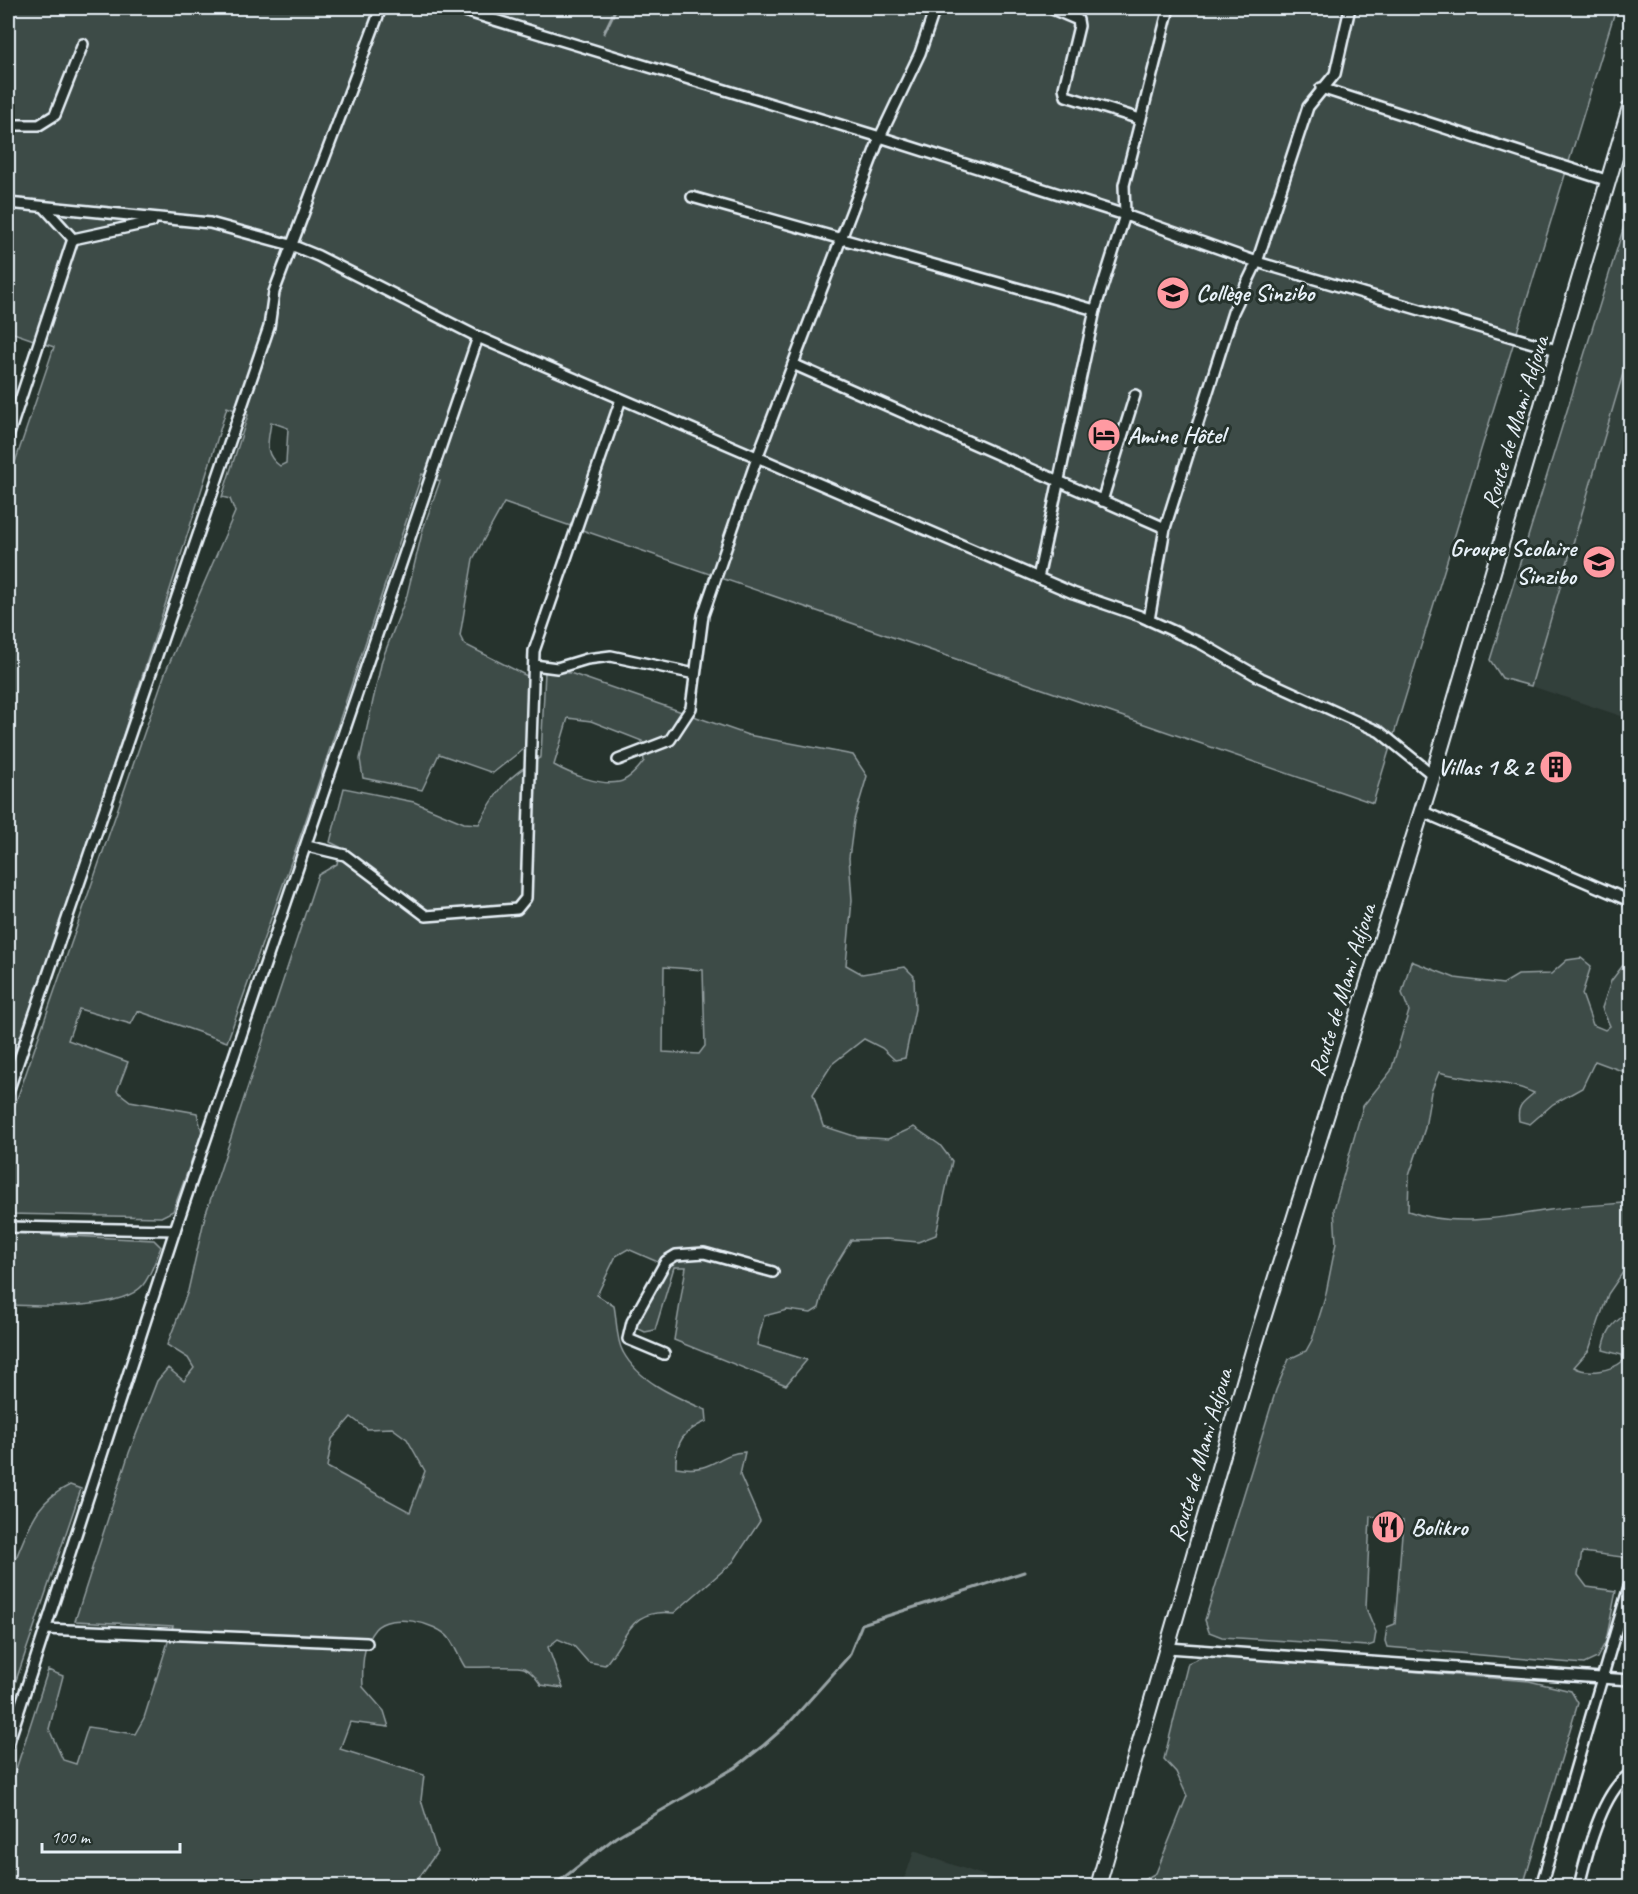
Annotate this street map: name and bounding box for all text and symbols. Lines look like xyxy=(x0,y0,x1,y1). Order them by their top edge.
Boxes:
school or university icon: Collège Sinzibo xyxy=(1155,275,1191,311)
place label: Collège Sinzibo xyxy=(1196,278,1317,308)
street label: Route de Mami Adjoua xyxy=(1475,330,1556,512)
hotel icon: Amine Hôtel xyxy=(1086,417,1122,453)
place label: Amine Hôtel xyxy=(1127,420,1230,450)
place label: Groupe Scolaire Sinzibo xyxy=(1450,533,1578,591)
school or university icon: Groupe Scolaire Sinzibo xyxy=(1581,544,1617,580)
building icon: Villas 1 & 2 xyxy=(1538,749,1574,785)
place label: Villas 1 & 2 xyxy=(1437,752,1535,782)
street label: Route de Mami Adjoua xyxy=(1302,898,1383,1080)
street label: Route de Mami Adjoua xyxy=(1161,1363,1240,1545)
restaurant icon: Bolikro xyxy=(1370,1509,1406,1545)
place label: Bolikro xyxy=(1411,1512,1470,1542)
scale bar xyxy=(42,1816,180,1854)
text: 100 m xyxy=(51,1826,92,1848)

